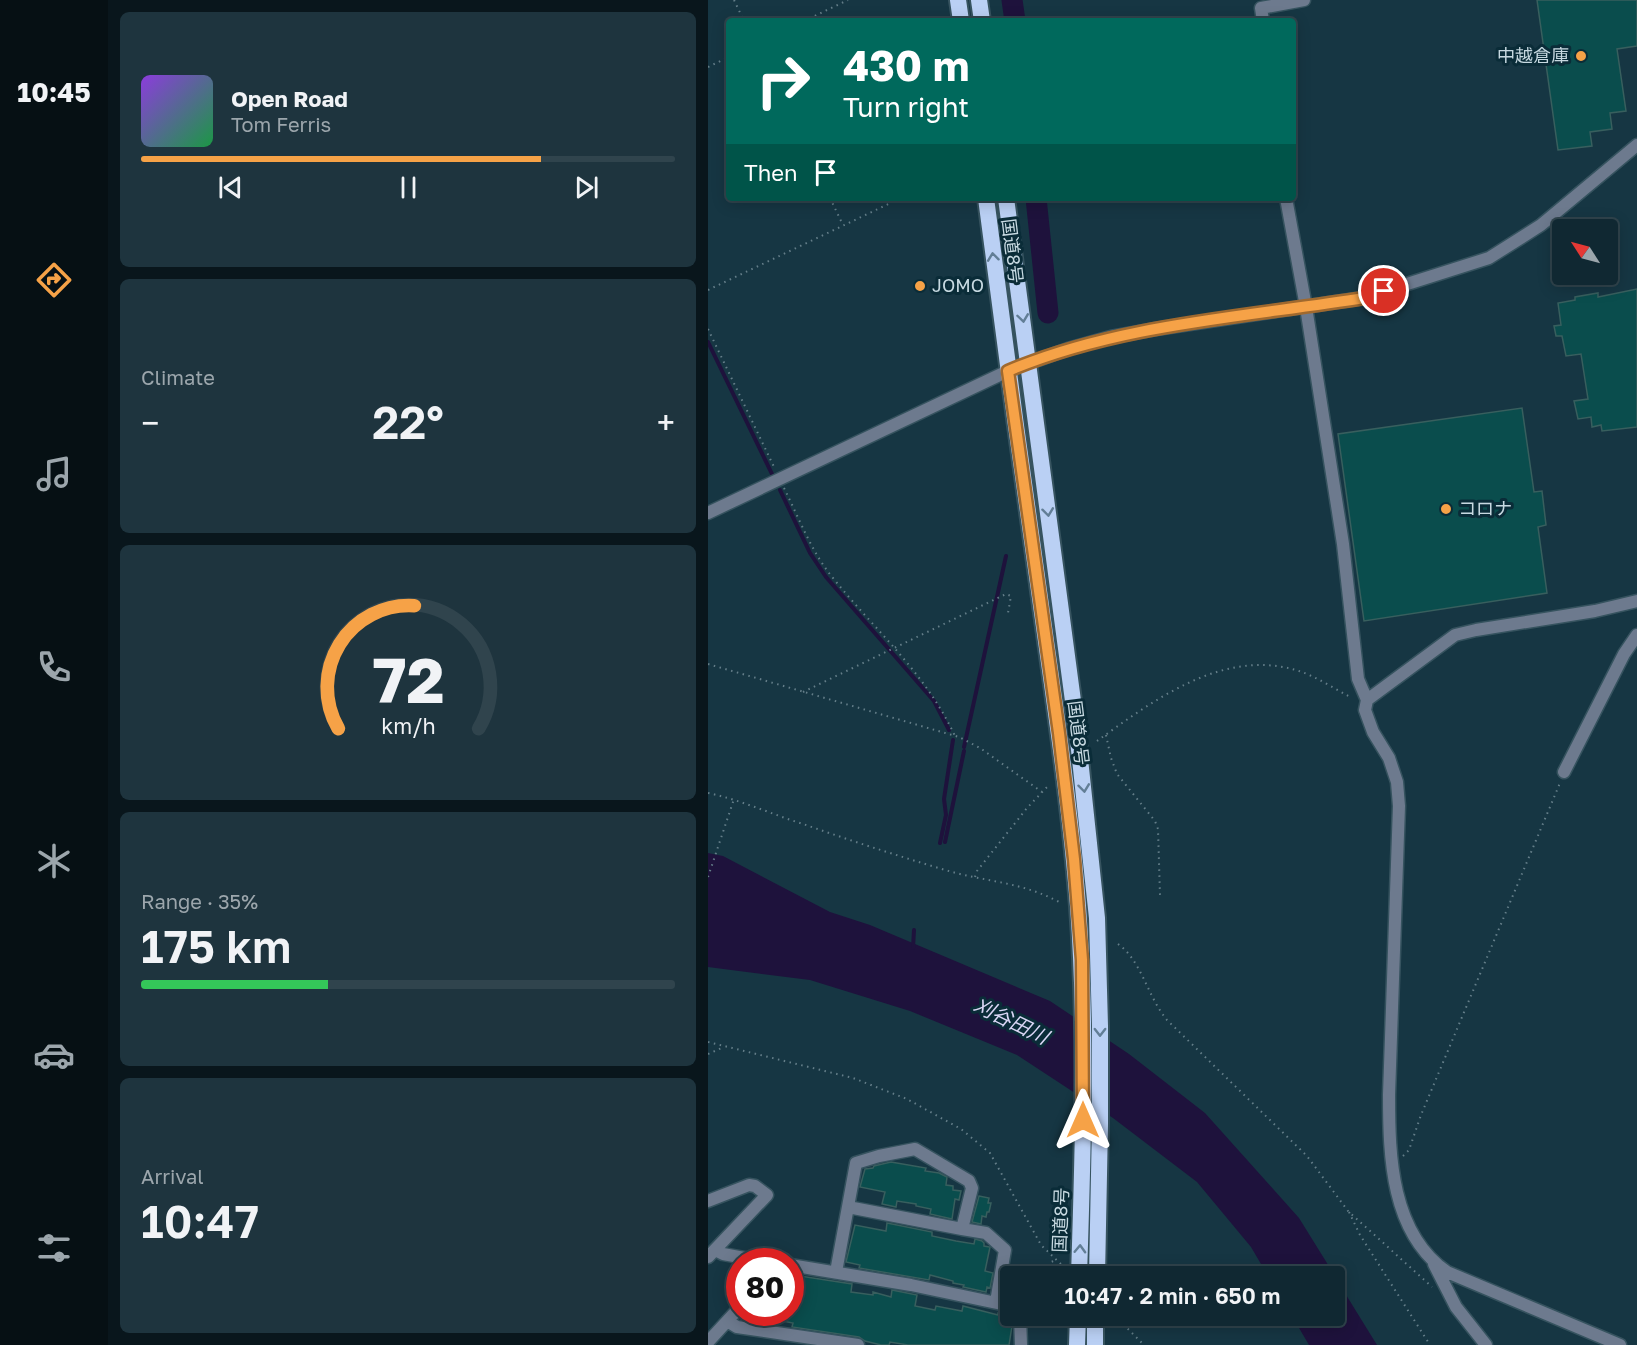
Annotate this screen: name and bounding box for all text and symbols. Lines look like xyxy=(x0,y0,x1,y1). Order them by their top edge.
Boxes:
text: 430 m xyxy=(843,40,969,90)
icon: right xyxy=(744,42,822,120)
place label: 中越倉庫 xyxy=(1497,44,1569,66)
marker: 中越倉庫 xyxy=(1574,49,1588,63)
text: 10:45 xyxy=(17,76,91,108)
text: Open Road xyxy=(231,85,348,112)
text: Turn right xyxy=(843,91,969,123)
text: Tom Ferris xyxy=(231,112,331,136)
icon: arrive xyxy=(809,156,842,189)
text: Then xyxy=(744,159,797,186)
icon: previous xyxy=(214,171,247,204)
icon: pause xyxy=(392,171,425,204)
icon: next xyxy=(570,171,603,204)
street label: 国道8号 xyxy=(998,217,1028,284)
north arrow xyxy=(1552,219,1618,285)
map controls xyxy=(1552,219,1618,285)
one-way arrow xyxy=(988,252,1000,261)
icon: directions xyxy=(33,259,75,301)
pin xyxy=(1358,265,1409,316)
place label: JOMO xyxy=(932,274,984,296)
icon: arrive xyxy=(1367,274,1400,307)
marker: JOMO xyxy=(913,279,927,293)
one-way arrow xyxy=(1017,314,1029,323)
text: Climate xyxy=(141,365,215,389)
text: 22° xyxy=(372,395,444,449)
text: − xyxy=(141,403,159,442)
text: + xyxy=(657,403,675,442)
icon: music xyxy=(33,453,75,495)
place label: コロナ xyxy=(1458,497,1512,519)
marker: コロナ xyxy=(1439,502,1453,516)
one-way arrow xyxy=(1042,507,1054,516)
text: 72 xyxy=(372,643,444,718)
icon: phone xyxy=(33,646,75,688)
street label: 国道8号 xyxy=(1064,699,1094,766)
text: km/h xyxy=(381,714,435,740)
one-way arrow xyxy=(1077,784,1090,793)
icon: climate xyxy=(33,840,75,882)
text: Range · 35% xyxy=(141,889,258,913)
text: 175 km xyxy=(141,919,291,973)
water label: 刈谷田川 xyxy=(970,992,1054,1049)
one-way arrow xyxy=(1094,1028,1106,1037)
icon: car xyxy=(33,1034,75,1076)
position arrow xyxy=(1051,1088,1115,1152)
text: Arrival xyxy=(141,1164,204,1188)
street label: 国道8号 xyxy=(1048,1187,1072,1253)
text: 10:47 xyxy=(141,1194,259,1248)
icon: filters xyxy=(33,1227,75,1269)
one-way arrow xyxy=(1074,1245,1086,1254)
speed limit sign: 80 xyxy=(726,1248,804,1326)
text: 10:47 · 2 min · 650 m xyxy=(1064,1282,1281,1309)

